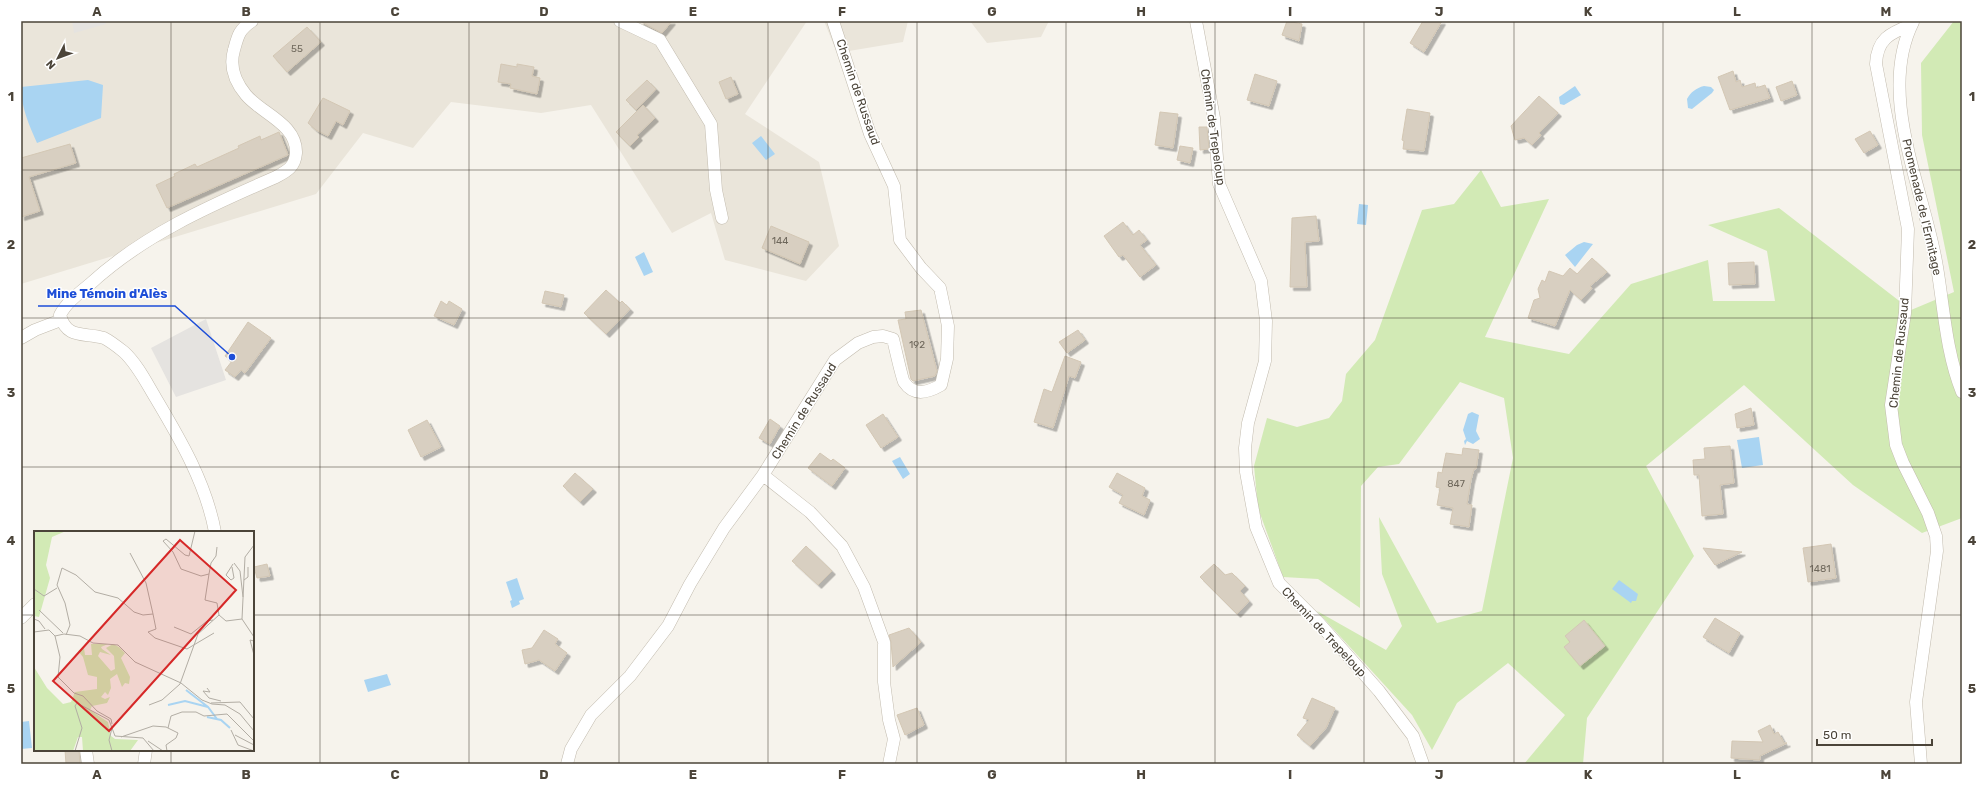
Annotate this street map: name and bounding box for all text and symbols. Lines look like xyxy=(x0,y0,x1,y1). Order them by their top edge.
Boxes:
text: A xyxy=(92,4,102,19)
text: B xyxy=(241,4,251,19)
text: C xyxy=(390,4,400,19)
text: D xyxy=(539,4,549,19)
text: E xyxy=(689,4,697,19)
text: F xyxy=(838,4,846,19)
text: G xyxy=(987,4,997,19)
text: H xyxy=(1136,4,1146,19)
text: I xyxy=(1288,4,1292,19)
text: J xyxy=(1435,4,1443,19)
text: K xyxy=(1584,4,1593,19)
text: L xyxy=(1733,4,1741,19)
text: M xyxy=(1881,4,1891,19)
street label: Chemin de Russaud xyxy=(833,37,883,147)
north arrow xyxy=(38,38,78,78)
house number: 55 xyxy=(291,43,303,55)
text: N xyxy=(43,57,58,72)
street label: Chemin de Trepeloup xyxy=(1198,68,1228,186)
text: 1 xyxy=(8,89,14,104)
text: 1 xyxy=(1969,89,1975,104)
street label: Promenade de l'Ermitage xyxy=(1899,137,1945,277)
house number: 144 xyxy=(772,235,788,247)
text: 2 xyxy=(7,237,15,252)
text: 2 xyxy=(1968,237,1976,252)
callout: Mine Témoin d'Alès xyxy=(38,281,175,306)
text: Mine Témoin d'Alès xyxy=(47,286,167,301)
street label: Chemin de Russaud xyxy=(1886,297,1912,409)
house number: 192 xyxy=(909,339,925,351)
street label: Chemin de Russaud xyxy=(769,360,839,462)
text: 3 xyxy=(7,385,16,400)
text: 3 xyxy=(1968,385,1977,400)
house number: 847 xyxy=(1447,478,1465,490)
inset map xyxy=(34,531,254,751)
text: 4 xyxy=(7,533,16,548)
text: 4 xyxy=(1968,533,1977,548)
house number: 1481 xyxy=(1809,563,1831,575)
street label: Chemin de Trepeloup xyxy=(1279,584,1369,680)
text: 5 xyxy=(7,681,15,696)
text: 5 xyxy=(1968,681,1976,696)
scale bar xyxy=(1817,721,1932,747)
text: 50 m xyxy=(1823,728,1851,742)
text: A xyxy=(92,767,102,782)
text: B xyxy=(241,767,251,782)
text: C xyxy=(390,767,400,782)
text: D xyxy=(539,767,549,782)
text: E xyxy=(689,767,697,782)
text: F xyxy=(838,767,846,782)
text: G xyxy=(987,767,997,782)
text: H xyxy=(1136,767,1146,782)
text: I xyxy=(1288,767,1292,782)
text: J xyxy=(1435,767,1443,782)
text: K xyxy=(1584,767,1593,782)
text: L xyxy=(1733,767,1741,782)
text: M xyxy=(1881,767,1891,782)

